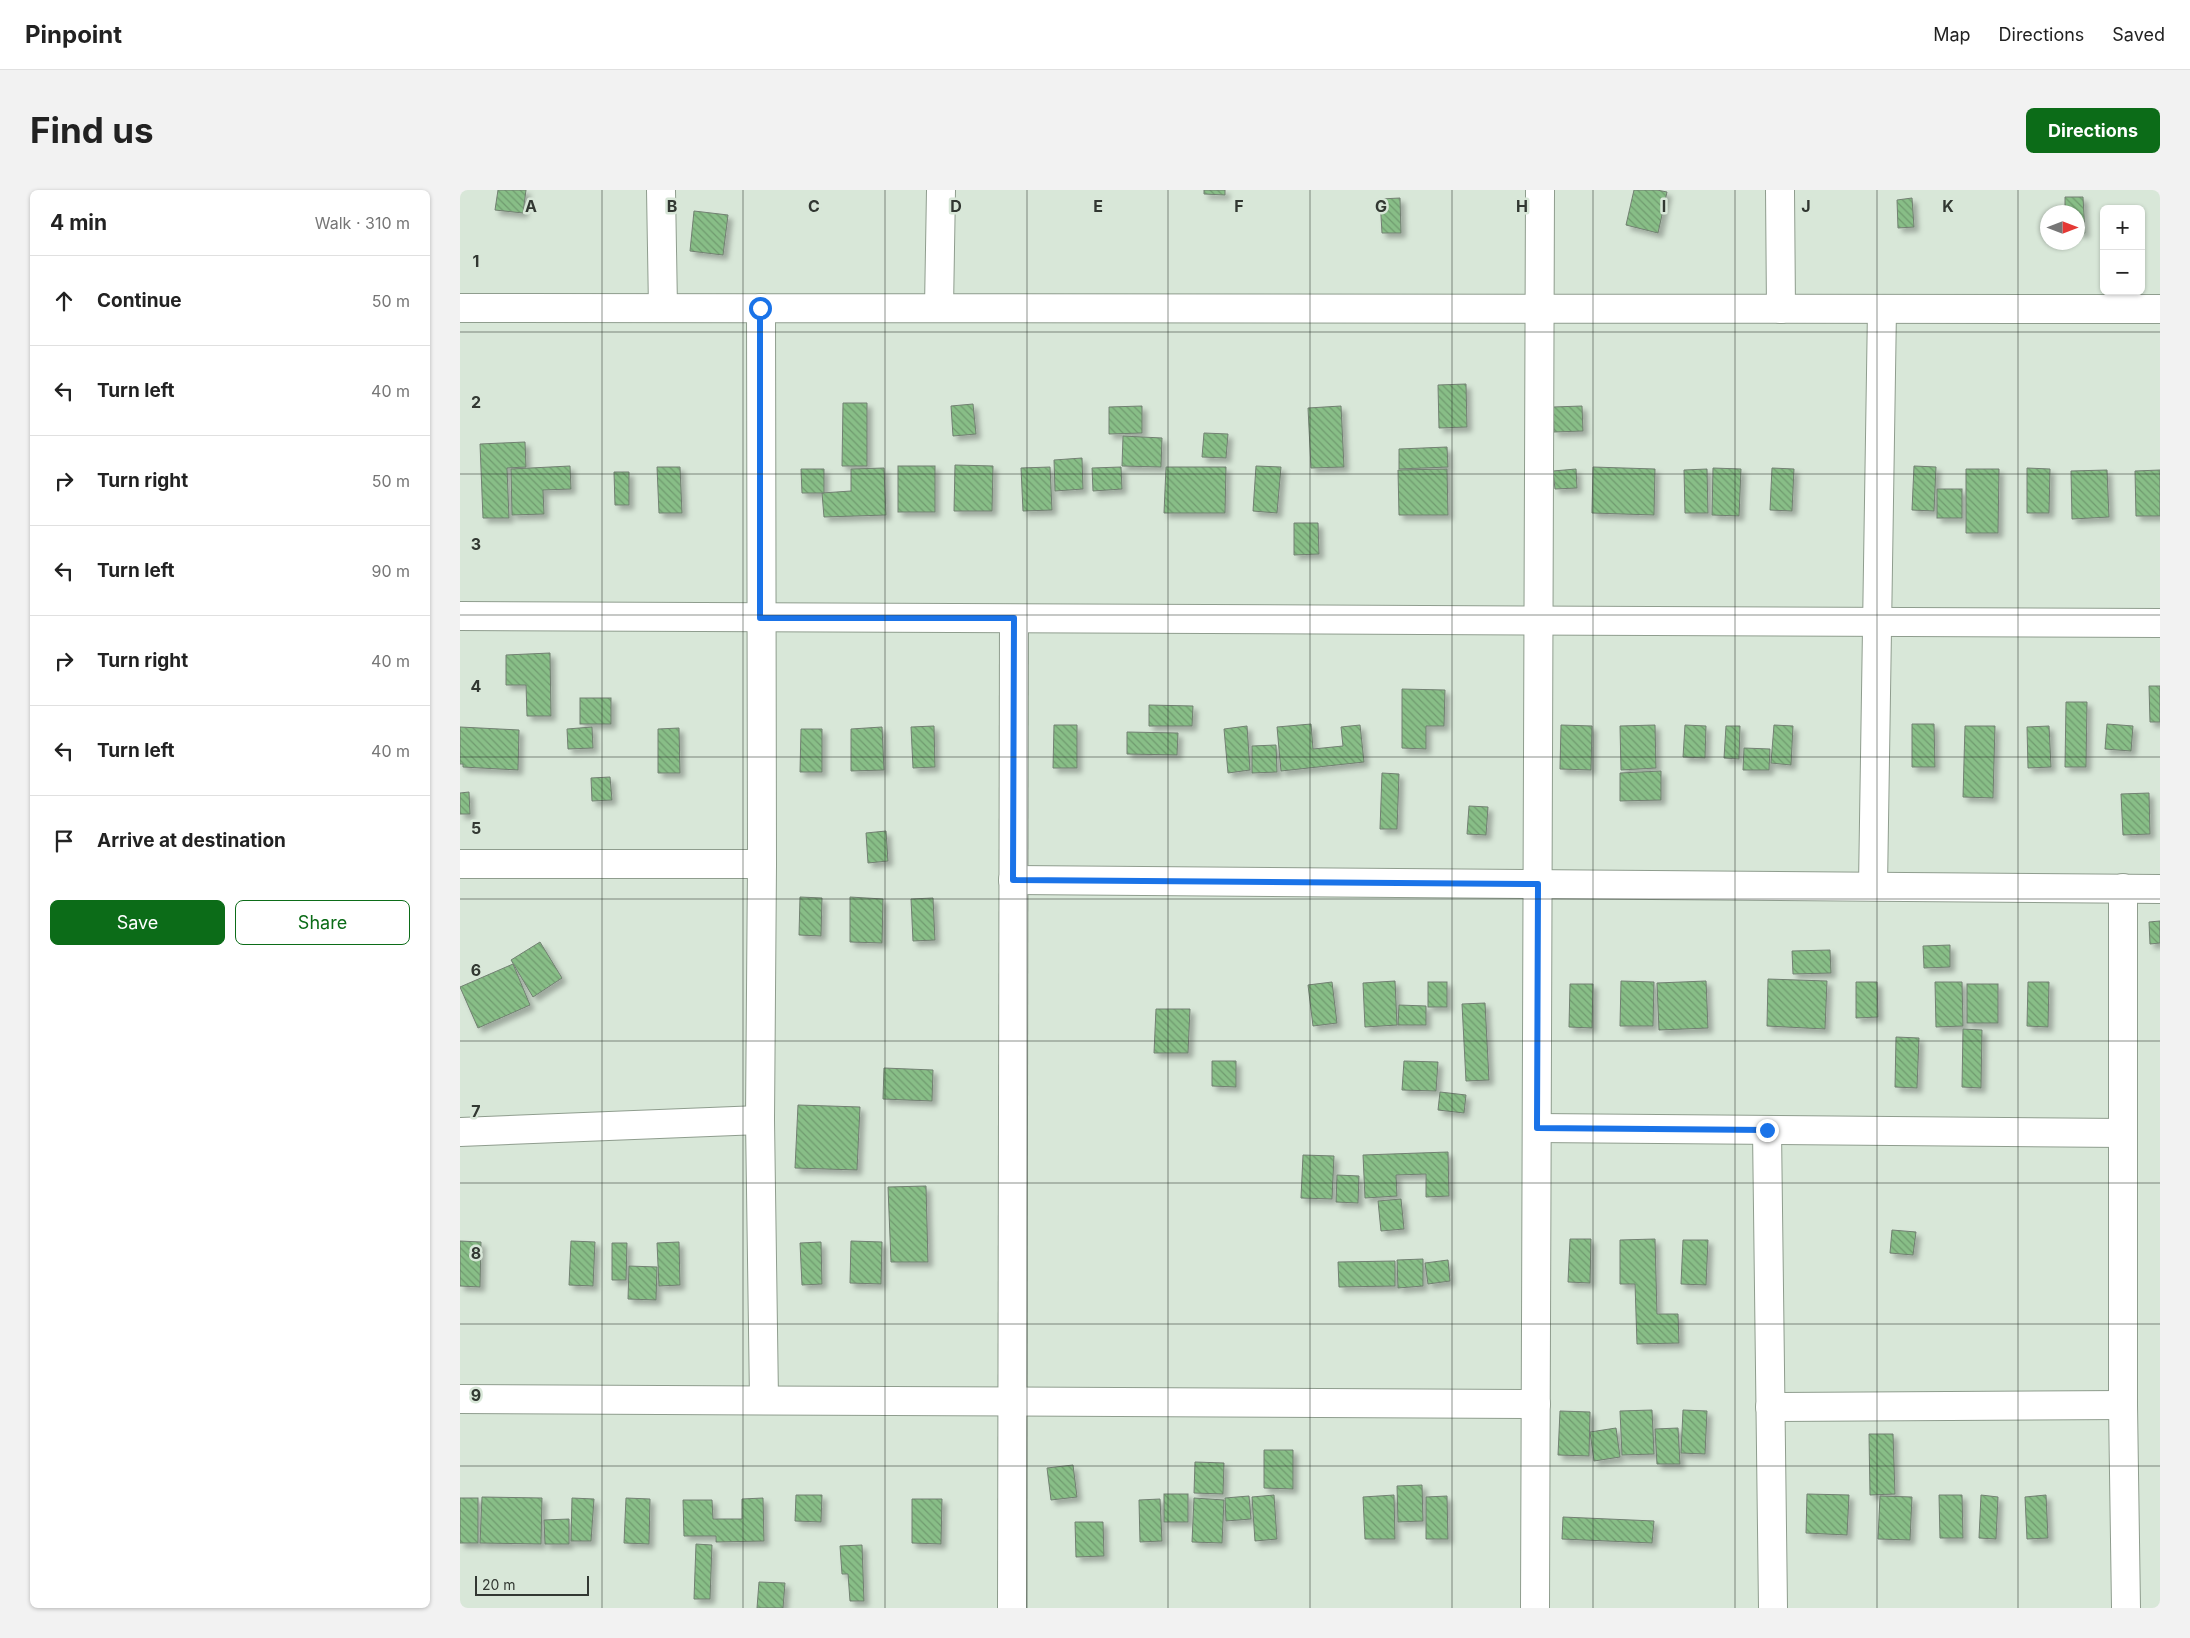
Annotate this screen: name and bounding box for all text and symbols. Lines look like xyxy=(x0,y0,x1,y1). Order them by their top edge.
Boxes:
text: Pinpoint xyxy=(25,20,122,49)
text: Map xyxy=(1933,24,1971,45)
text: Directions xyxy=(1999,24,2084,45)
text: Saved xyxy=(2112,24,2165,45)
button: Directions xyxy=(2026,108,2160,153)
text: Find us xyxy=(30,109,154,151)
text: A xyxy=(525,196,537,216)
text: B xyxy=(667,196,677,216)
text: C xyxy=(808,196,820,216)
text: D xyxy=(950,196,962,216)
text: E xyxy=(1093,196,1103,216)
text: F xyxy=(1234,196,1244,216)
text: G xyxy=(1375,196,1387,216)
text: H xyxy=(1516,196,1528,216)
text: I xyxy=(1662,196,1666,216)
text: J xyxy=(1801,196,1811,216)
text: K xyxy=(1942,196,1954,216)
north arrow xyxy=(2040,205,2085,250)
map controls xyxy=(2100,205,2145,295)
button: + xyxy=(2100,205,2145,250)
text: 4 min xyxy=(50,210,107,235)
text: Walk · 310 m xyxy=(315,213,410,233)
button: − xyxy=(2100,250,2145,295)
text: 1 xyxy=(473,251,479,271)
icon: ahead xyxy=(50,287,78,315)
text: Continue xyxy=(97,289,182,312)
text: 50 m xyxy=(372,291,410,311)
route start xyxy=(749,297,772,320)
icon: left xyxy=(50,377,78,405)
text: Turn left xyxy=(97,379,175,402)
text: 40 m xyxy=(371,381,410,401)
text: 2 xyxy=(471,392,481,412)
icon: right xyxy=(50,467,78,495)
text: Turn right xyxy=(97,469,188,492)
text: 50 m xyxy=(372,471,410,491)
text: 3 xyxy=(471,534,481,554)
icon: left xyxy=(50,557,78,585)
text: Turn left xyxy=(97,559,175,582)
text: 90 m xyxy=(371,561,410,581)
icon: right xyxy=(50,647,78,675)
text: Turn right xyxy=(97,649,188,672)
text: 40 m xyxy=(371,651,410,671)
text: 4 xyxy=(471,676,482,696)
icon: left xyxy=(50,737,78,765)
text: Turn left xyxy=(97,739,175,762)
text: 40 m xyxy=(371,741,410,761)
text: 5 xyxy=(471,818,481,838)
icon: arrive xyxy=(50,827,78,855)
text: Arrive at destination xyxy=(97,829,286,852)
button: Save xyxy=(50,900,225,945)
button: Share xyxy=(235,900,410,945)
text: 6 xyxy=(471,960,481,980)
text: 7 xyxy=(471,1101,481,1121)
route end xyxy=(1756,1119,1779,1142)
text: 8 xyxy=(471,1243,481,1263)
text: 9 xyxy=(471,1385,481,1405)
scale bar xyxy=(475,1573,589,1596)
text: 20 m xyxy=(482,1576,516,1593)

